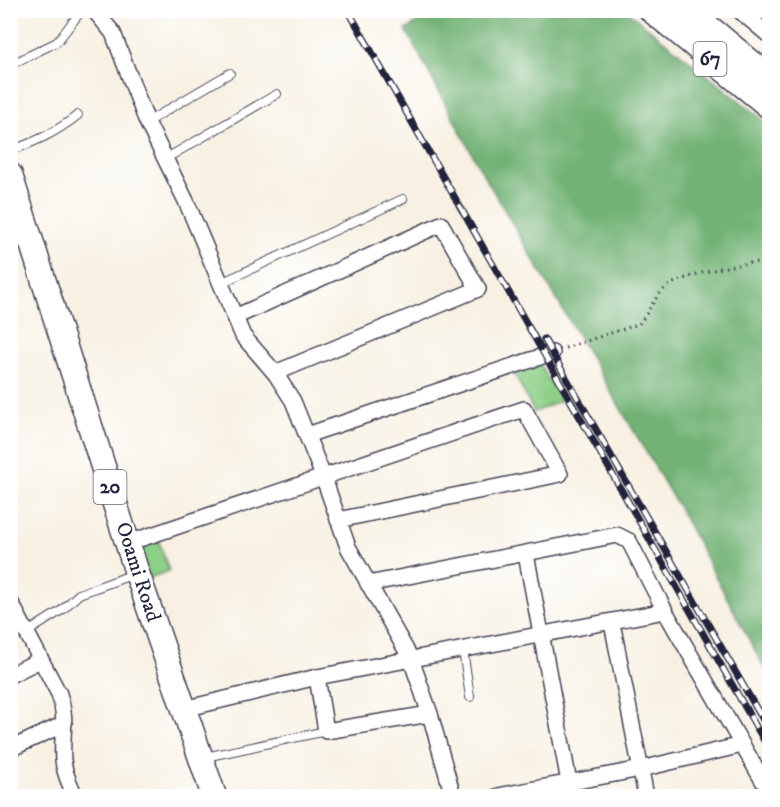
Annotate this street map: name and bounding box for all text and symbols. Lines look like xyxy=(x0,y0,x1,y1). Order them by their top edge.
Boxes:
road number: 67 xyxy=(694,42,726,76)
road number: 20 xyxy=(94,470,126,504)
street label: Ooami Road xyxy=(110,519,166,626)

